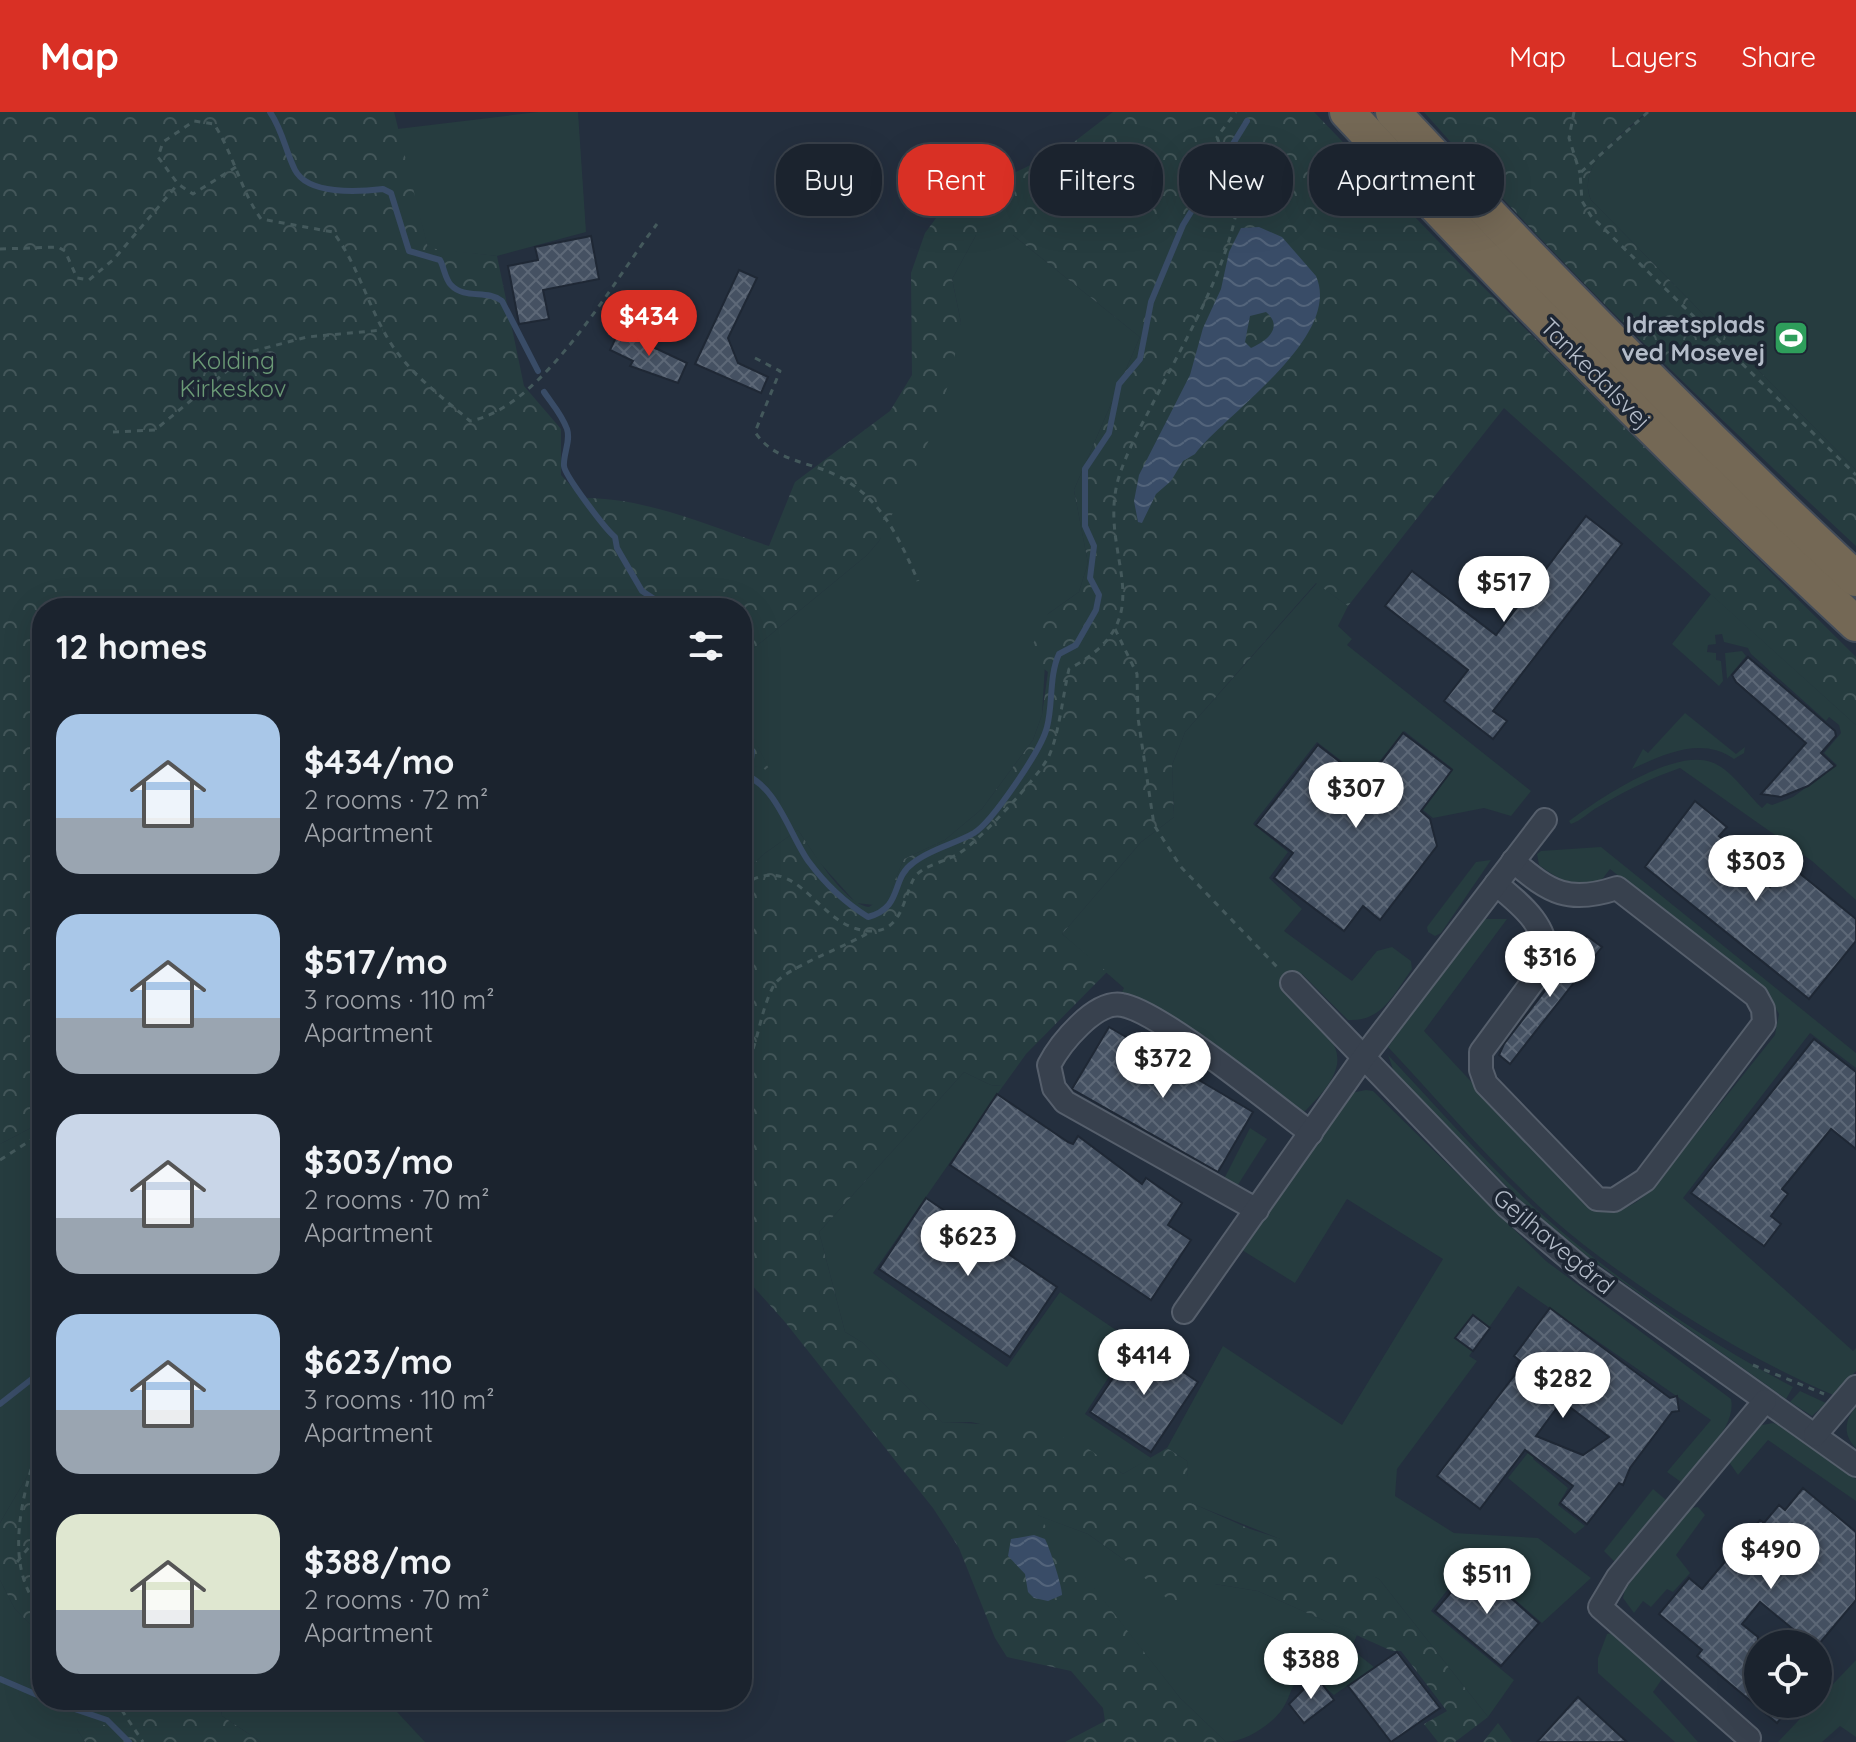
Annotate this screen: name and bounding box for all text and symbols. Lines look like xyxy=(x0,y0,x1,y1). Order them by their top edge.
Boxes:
text: Map xyxy=(40,32,119,80)
text: Map xyxy=(1509,39,1566,74)
text: Layers xyxy=(1610,39,1697,74)
text: Share xyxy=(1741,39,1816,74)
chip: Buy xyxy=(776,144,882,216)
chip: Rent xyxy=(898,144,1014,216)
chip: Filters xyxy=(1030,144,1163,216)
chip: New xyxy=(1179,144,1293,216)
chip: Apartment xyxy=(1309,144,1504,216)
pin: $434 xyxy=(602,290,696,358)
text: $434 xyxy=(619,299,679,332)
place label: Idrætsplads ved Mosevej xyxy=(1621,309,1765,367)
street label: Tankedalsvej xyxy=(1534,311,1658,435)
sports icon: Idrætsplads ved Mosevej xyxy=(1772,319,1810,357)
park label: Kolding Kirkeskov xyxy=(179,345,287,403)
pin: $517 xyxy=(1457,556,1551,624)
text: $517 xyxy=(1477,565,1531,598)
icon: filters xyxy=(684,624,728,668)
text: 12 homes xyxy=(56,625,207,668)
text: $434/mo xyxy=(304,740,454,783)
icon: home xyxy=(120,746,216,842)
pin: $307 xyxy=(1309,762,1403,830)
text: $307 xyxy=(1327,771,1385,804)
text: 2 rooms · 72 m² xyxy=(304,783,488,816)
text: Apartment xyxy=(304,816,433,849)
pin: $303 xyxy=(1709,835,1803,903)
text: $303 xyxy=(1726,844,1786,877)
pin: $316 xyxy=(1503,931,1597,999)
text: $517/mo xyxy=(304,940,448,983)
text: $316 xyxy=(1523,940,1577,973)
icon: home xyxy=(120,946,216,1042)
text: 3 rooms · 110 m² xyxy=(304,983,495,1016)
text: Apartment xyxy=(304,1016,433,1049)
pin: $372 xyxy=(1116,1032,1210,1100)
text: $372 xyxy=(1134,1041,1192,1074)
text: $303/mo xyxy=(304,1140,454,1183)
icon: home xyxy=(120,1146,216,1242)
street label: Gejlhavegård xyxy=(1487,1182,1621,1300)
text: 2 rooms · 70 m² xyxy=(304,1183,489,1216)
pin: $623 xyxy=(921,1210,1015,1278)
text: Apartment xyxy=(304,1216,433,1249)
text: $623 xyxy=(939,1219,997,1252)
pin: $414 xyxy=(1097,1329,1191,1397)
text: $414 xyxy=(1116,1338,1172,1371)
text: $623/mo xyxy=(304,1340,453,1383)
icon: home xyxy=(120,1346,216,1442)
pin: $282 xyxy=(1516,1352,1610,1420)
text: $282 xyxy=(1533,1361,1593,1394)
text: 3 rooms · 110 m² xyxy=(304,1383,495,1416)
text: Apartment xyxy=(304,1416,433,1449)
pin: $490 xyxy=(1724,1523,1818,1591)
text: $490 xyxy=(1740,1532,1802,1565)
text: $388/mo xyxy=(304,1540,452,1583)
icon: home xyxy=(120,1546,216,1642)
pin: $511 xyxy=(1440,1548,1534,1616)
text: $511 xyxy=(1462,1557,1512,1590)
text: 2 rooms · 70 m² xyxy=(304,1583,489,1616)
text: Apartment xyxy=(304,1616,433,1649)
map controls xyxy=(1744,1630,1832,1718)
button: locate xyxy=(1744,1630,1832,1718)
pin: $388 xyxy=(1264,1633,1358,1701)
text: $388 xyxy=(1282,1642,1340,1675)

